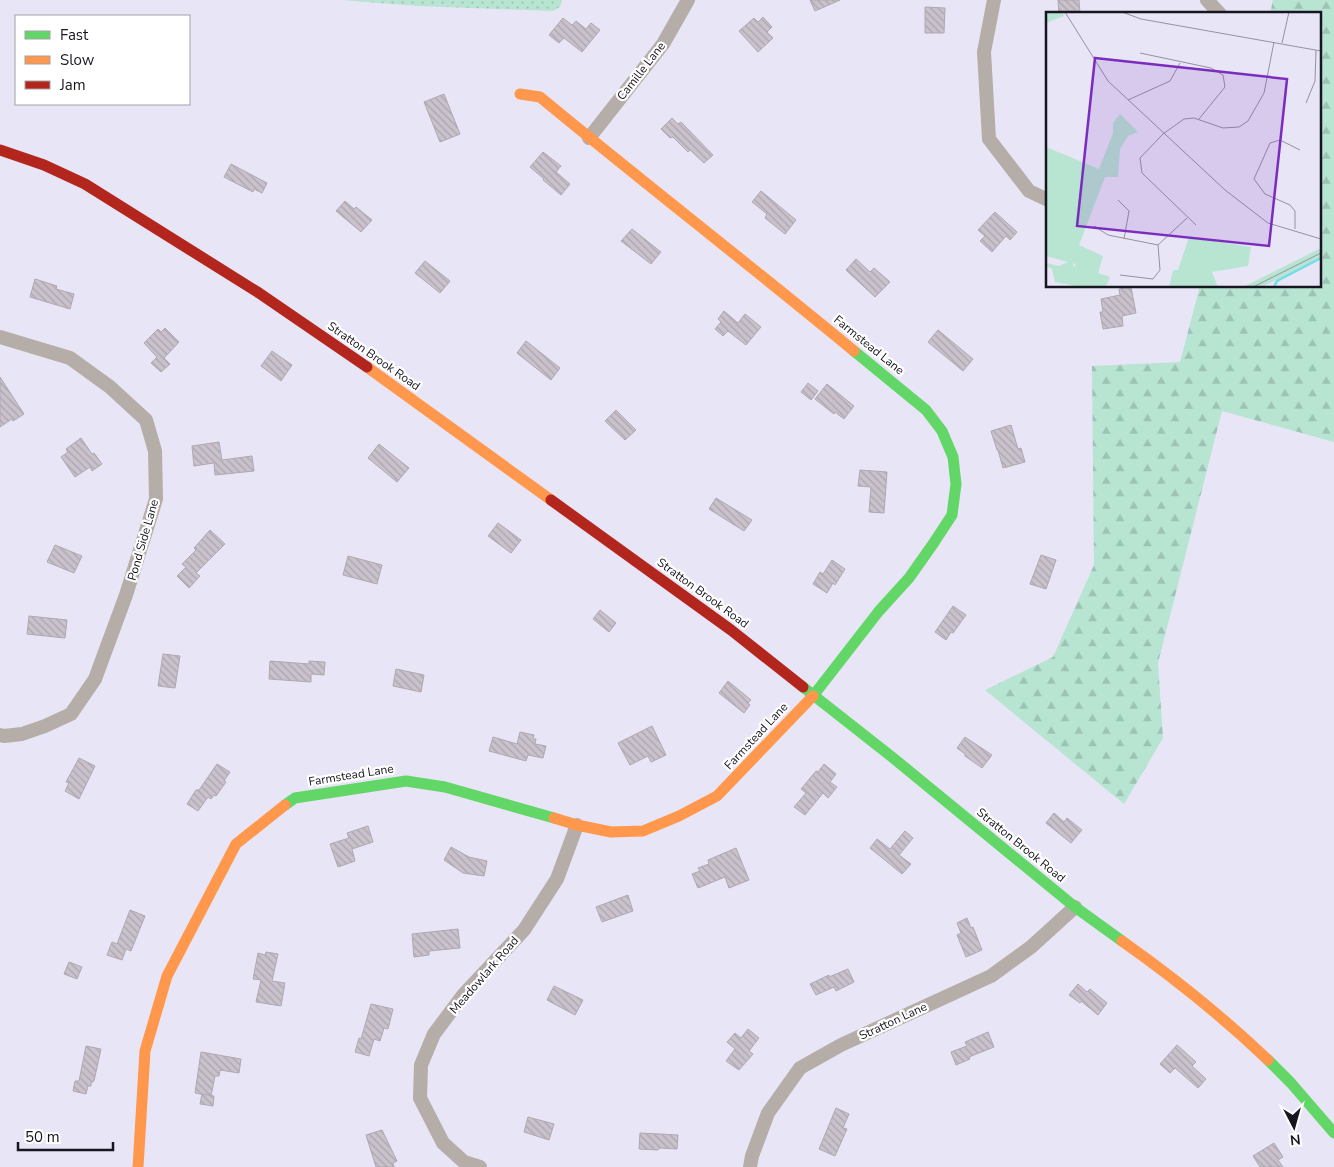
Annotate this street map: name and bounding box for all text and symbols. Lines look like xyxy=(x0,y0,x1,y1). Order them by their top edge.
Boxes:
inset map xyxy=(1046,12,1322,288)
legend xyxy=(15,15,190,105)
text: Fast xyxy=(60,25,89,45)
street label: Camille Lane xyxy=(613,39,669,103)
text: Slow xyxy=(60,50,95,70)
text: Jam xyxy=(59,75,86,95)
street label: Farmstead Lane xyxy=(831,312,907,378)
street label: Stratton Brook Road xyxy=(325,318,423,394)
street label: Pond Side Lane xyxy=(124,498,162,582)
street label: Stratton Brook Road xyxy=(654,554,752,632)
street label: Farmstead Lane xyxy=(721,699,791,773)
street label: Farmstead Lane xyxy=(307,760,395,790)
street label: Stratton Brook Road xyxy=(973,804,1069,886)
street label: Meadowlark Road xyxy=(446,933,522,1017)
street label: Stratton Lane xyxy=(857,998,929,1044)
north arrow xyxy=(1269,1102,1319,1152)
scale bar xyxy=(18,1120,112,1152)
text: 50 m xyxy=(25,1127,60,1147)
text: N xyxy=(1289,1129,1302,1149)

